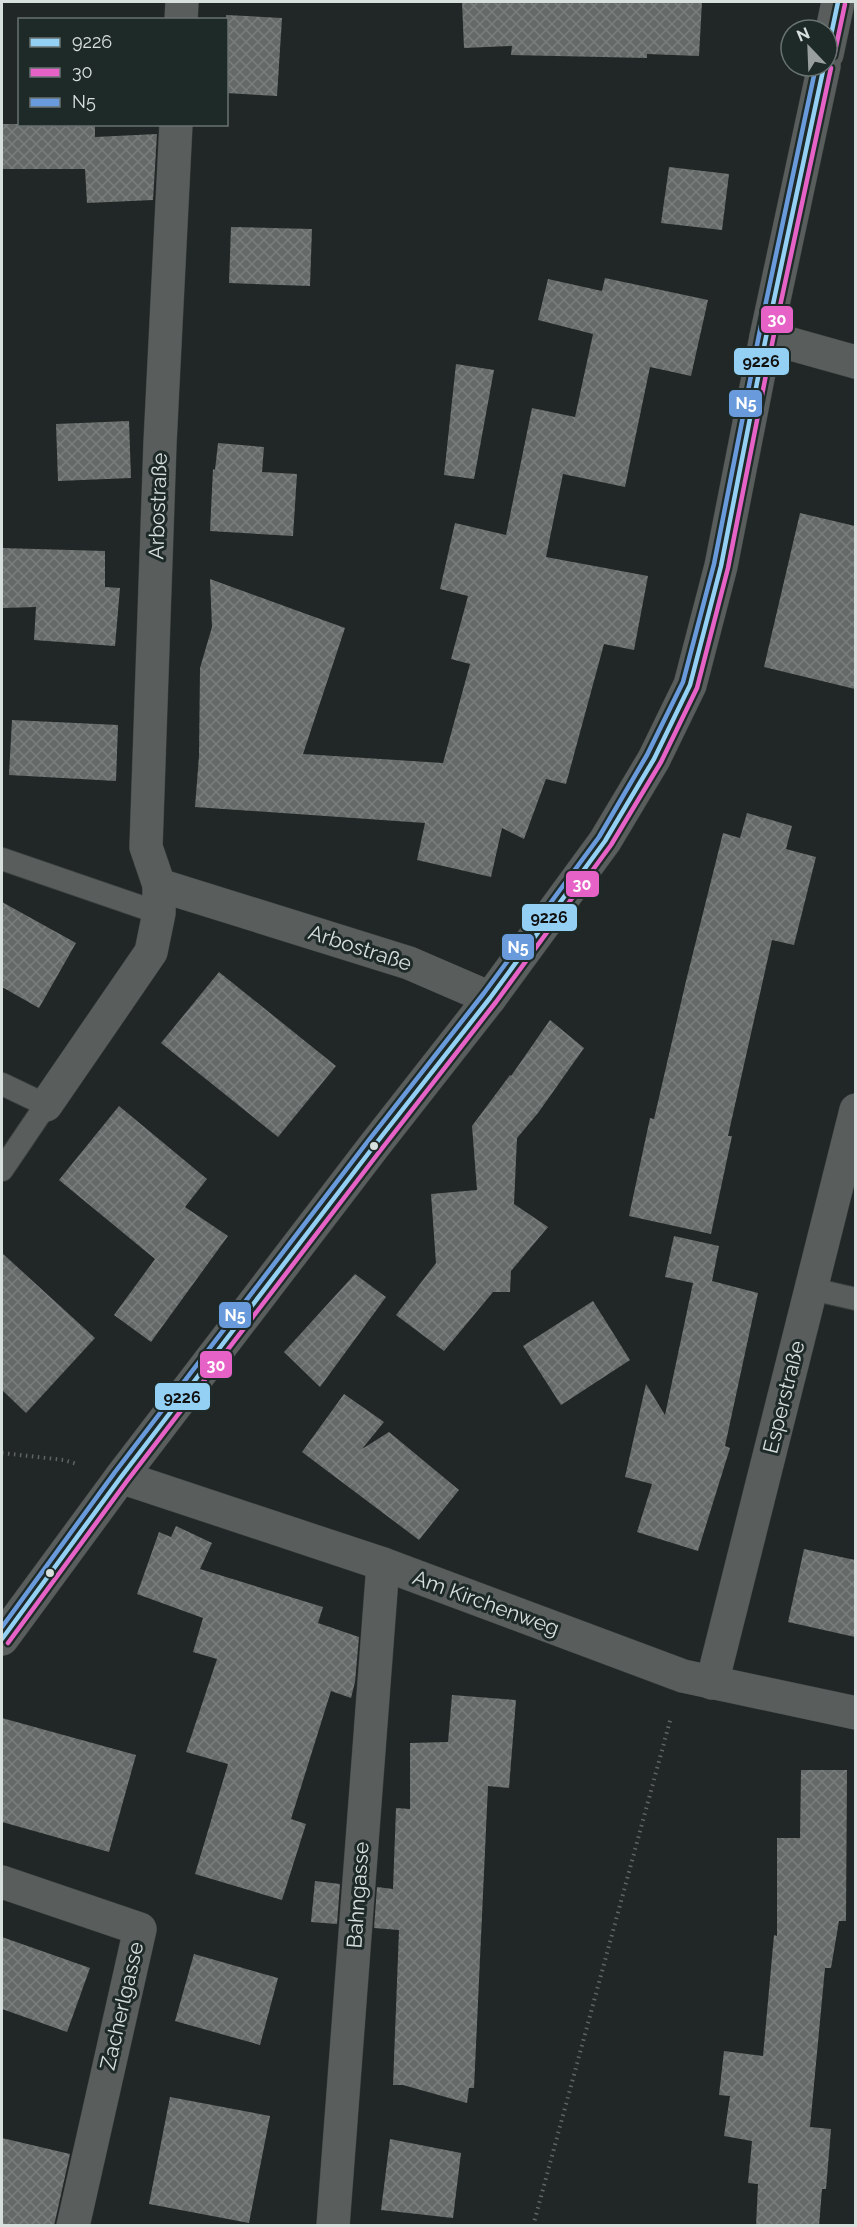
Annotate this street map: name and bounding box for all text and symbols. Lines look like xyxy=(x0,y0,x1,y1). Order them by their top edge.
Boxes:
legend xyxy=(18,18,228,126)
north arrow xyxy=(779,18,839,78)
text: N xyxy=(794,24,813,46)
text: 9226 xyxy=(72,31,112,52)
text: 30 xyxy=(72,61,93,82)
text: N5 xyxy=(72,91,96,112)
line badge: 30 xyxy=(760,305,794,334)
text: 30 xyxy=(768,310,787,329)
line badge: 9226 xyxy=(733,347,790,376)
text: 9226 xyxy=(742,352,780,371)
line badge: N5 xyxy=(728,389,763,418)
text: N5 xyxy=(735,394,757,413)
street label: Arbostraße xyxy=(143,452,172,560)
line badge: 30 xyxy=(565,870,600,898)
text: 30 xyxy=(573,875,592,894)
line badge: 9226 xyxy=(521,903,578,932)
text: 9226 xyxy=(530,908,568,927)
street label: Arbostraße xyxy=(305,919,415,976)
line badge: N5 xyxy=(501,933,535,961)
text: N5 xyxy=(507,938,529,957)
unlabelled marker xyxy=(368,1140,380,1152)
line badge: N5 xyxy=(218,1301,252,1329)
text: N5 xyxy=(224,1306,246,1325)
street label: Esperstraße xyxy=(757,1338,810,1456)
line badge: 30 xyxy=(199,1350,233,1379)
text: 30 xyxy=(207,1356,226,1375)
line badge: 9226 xyxy=(154,1382,211,1411)
text: 9226 xyxy=(163,1388,201,1407)
street label: Am Kirchenweg xyxy=(410,1564,563,1641)
unlabelled marker xyxy=(44,1567,56,1579)
street label: Bahngasse xyxy=(341,1841,374,1949)
street label: Zacherlgasse xyxy=(95,1939,148,2072)

